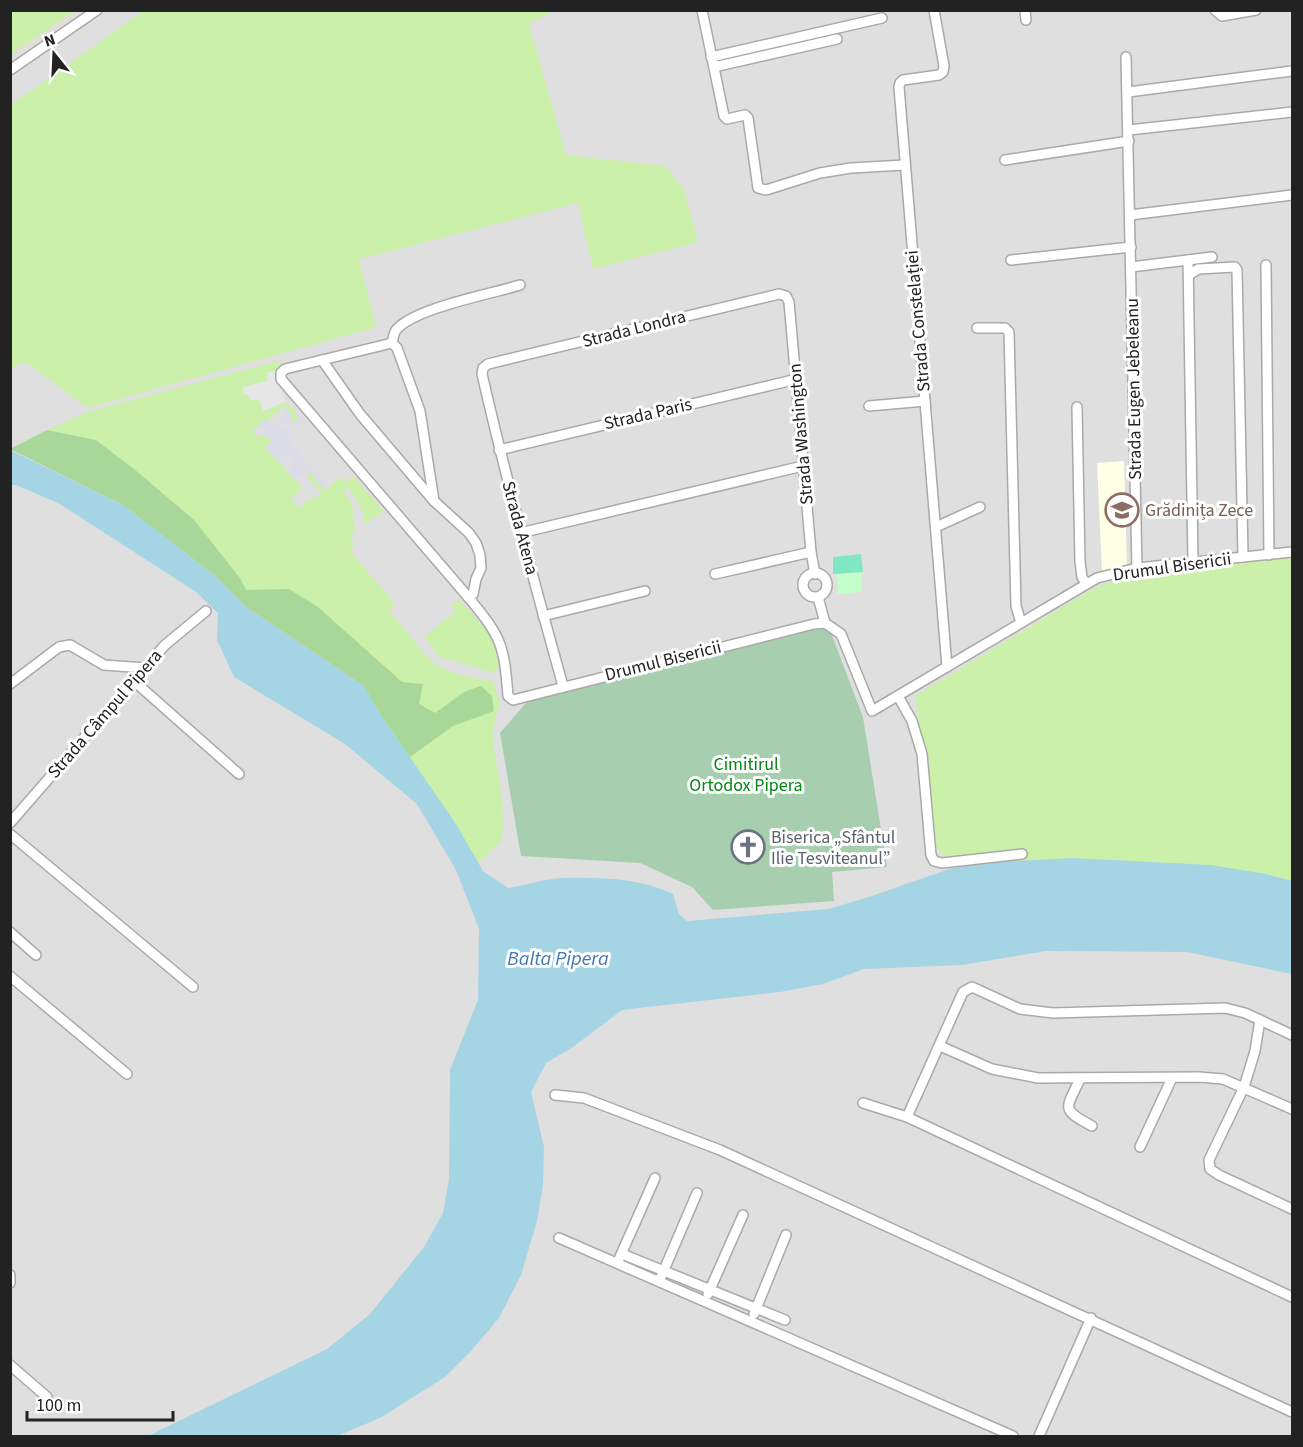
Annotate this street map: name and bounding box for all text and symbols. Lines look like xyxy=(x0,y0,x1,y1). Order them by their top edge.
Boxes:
north arrow xyxy=(24,24,84,84)
text: N xyxy=(41,29,58,53)
street label: Strada Constelației xyxy=(899,249,937,393)
street label: Strada Eugen Jebeleanu xyxy=(1120,298,1148,480)
street label: Strada Londra xyxy=(580,304,688,354)
street label: Strada Washington xyxy=(782,362,820,506)
street label: Strada Paris xyxy=(602,392,694,436)
street label: Strada Atena xyxy=(495,478,545,578)
school or university icon: Grădinița Zece xyxy=(1104,492,1140,528)
place label: Grădinița Zece xyxy=(1145,498,1253,523)
street label: Drumul Bisericii xyxy=(1111,546,1233,588)
street label: Drumul Bisericii xyxy=(602,634,724,688)
street label: Strada Câmpul Pipera xyxy=(42,644,168,784)
park label: Cimitirul Ortodox Pipera xyxy=(689,752,803,798)
place label: Biserica „Sfântul Ilie Tesviteanul” xyxy=(771,825,895,871)
church icon: Biserica „Sfântul Ilie Tesviteanul” xyxy=(730,829,766,865)
water label: Balta Pipera xyxy=(507,945,609,973)
scale bar xyxy=(27,1384,172,1422)
text: 100 m xyxy=(36,1393,81,1418)

